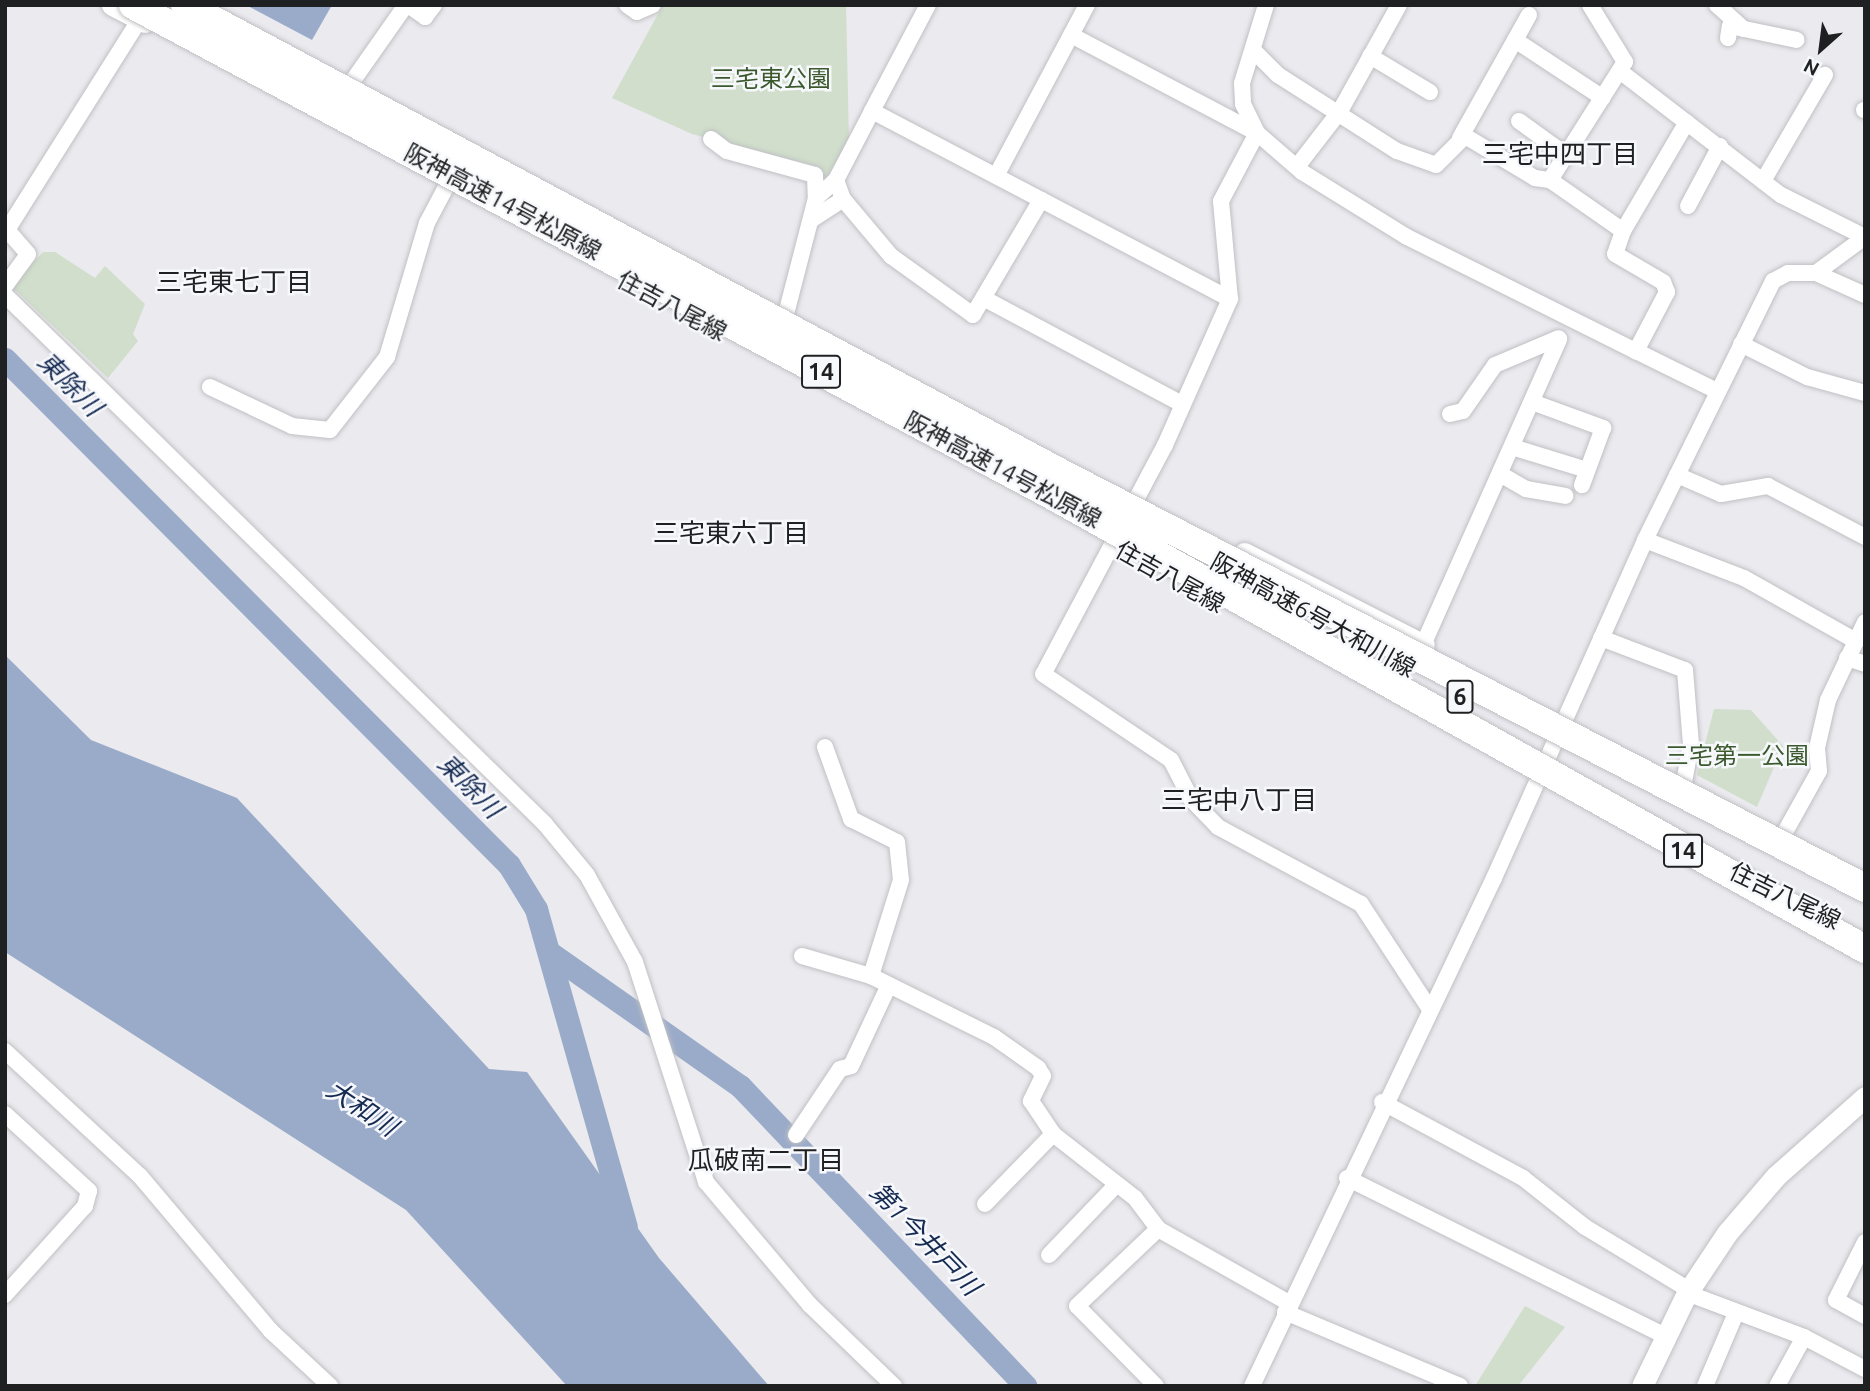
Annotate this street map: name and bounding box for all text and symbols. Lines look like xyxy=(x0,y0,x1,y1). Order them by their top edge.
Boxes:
north arrow xyxy=(1786,14,1856,84)
text: N xyxy=(1800,54,1823,81)
park label: 三宅東公園 xyxy=(711,65,831,93)
street label: 阪神高速14号松原線 xyxy=(400,138,606,266)
district label: 三宅中四丁目 xyxy=(1482,138,1638,170)
street label: 住吉八尾線 xyxy=(612,265,732,347)
district label: 三宅東七丁目 xyxy=(156,266,312,298)
water label: 東除川 xyxy=(31,345,109,423)
road number: 14 xyxy=(800,352,842,392)
street label: 阪神高速14号松原線 xyxy=(900,406,1106,534)
district label: 三宅東六丁目 xyxy=(653,517,809,549)
street label: 住吉八尾線 xyxy=(1111,535,1229,619)
street label: 阪神高速6号大和川線 xyxy=(1206,547,1420,683)
road number: 6 xyxy=(1446,678,1474,716)
park label: 三宅第一公園 xyxy=(1665,742,1809,770)
water label: 東除川 xyxy=(431,747,509,825)
district label: 三宅中八丁目 xyxy=(1161,784,1317,816)
road number: 14 xyxy=(1662,832,1704,870)
street label: 住吉八尾線 xyxy=(1725,857,1845,935)
water label: 大和川 xyxy=(321,1073,403,1143)
district label: 瓜破南二丁目 xyxy=(688,1144,844,1176)
water label: 第1今井戸川 xyxy=(864,1176,986,1302)

